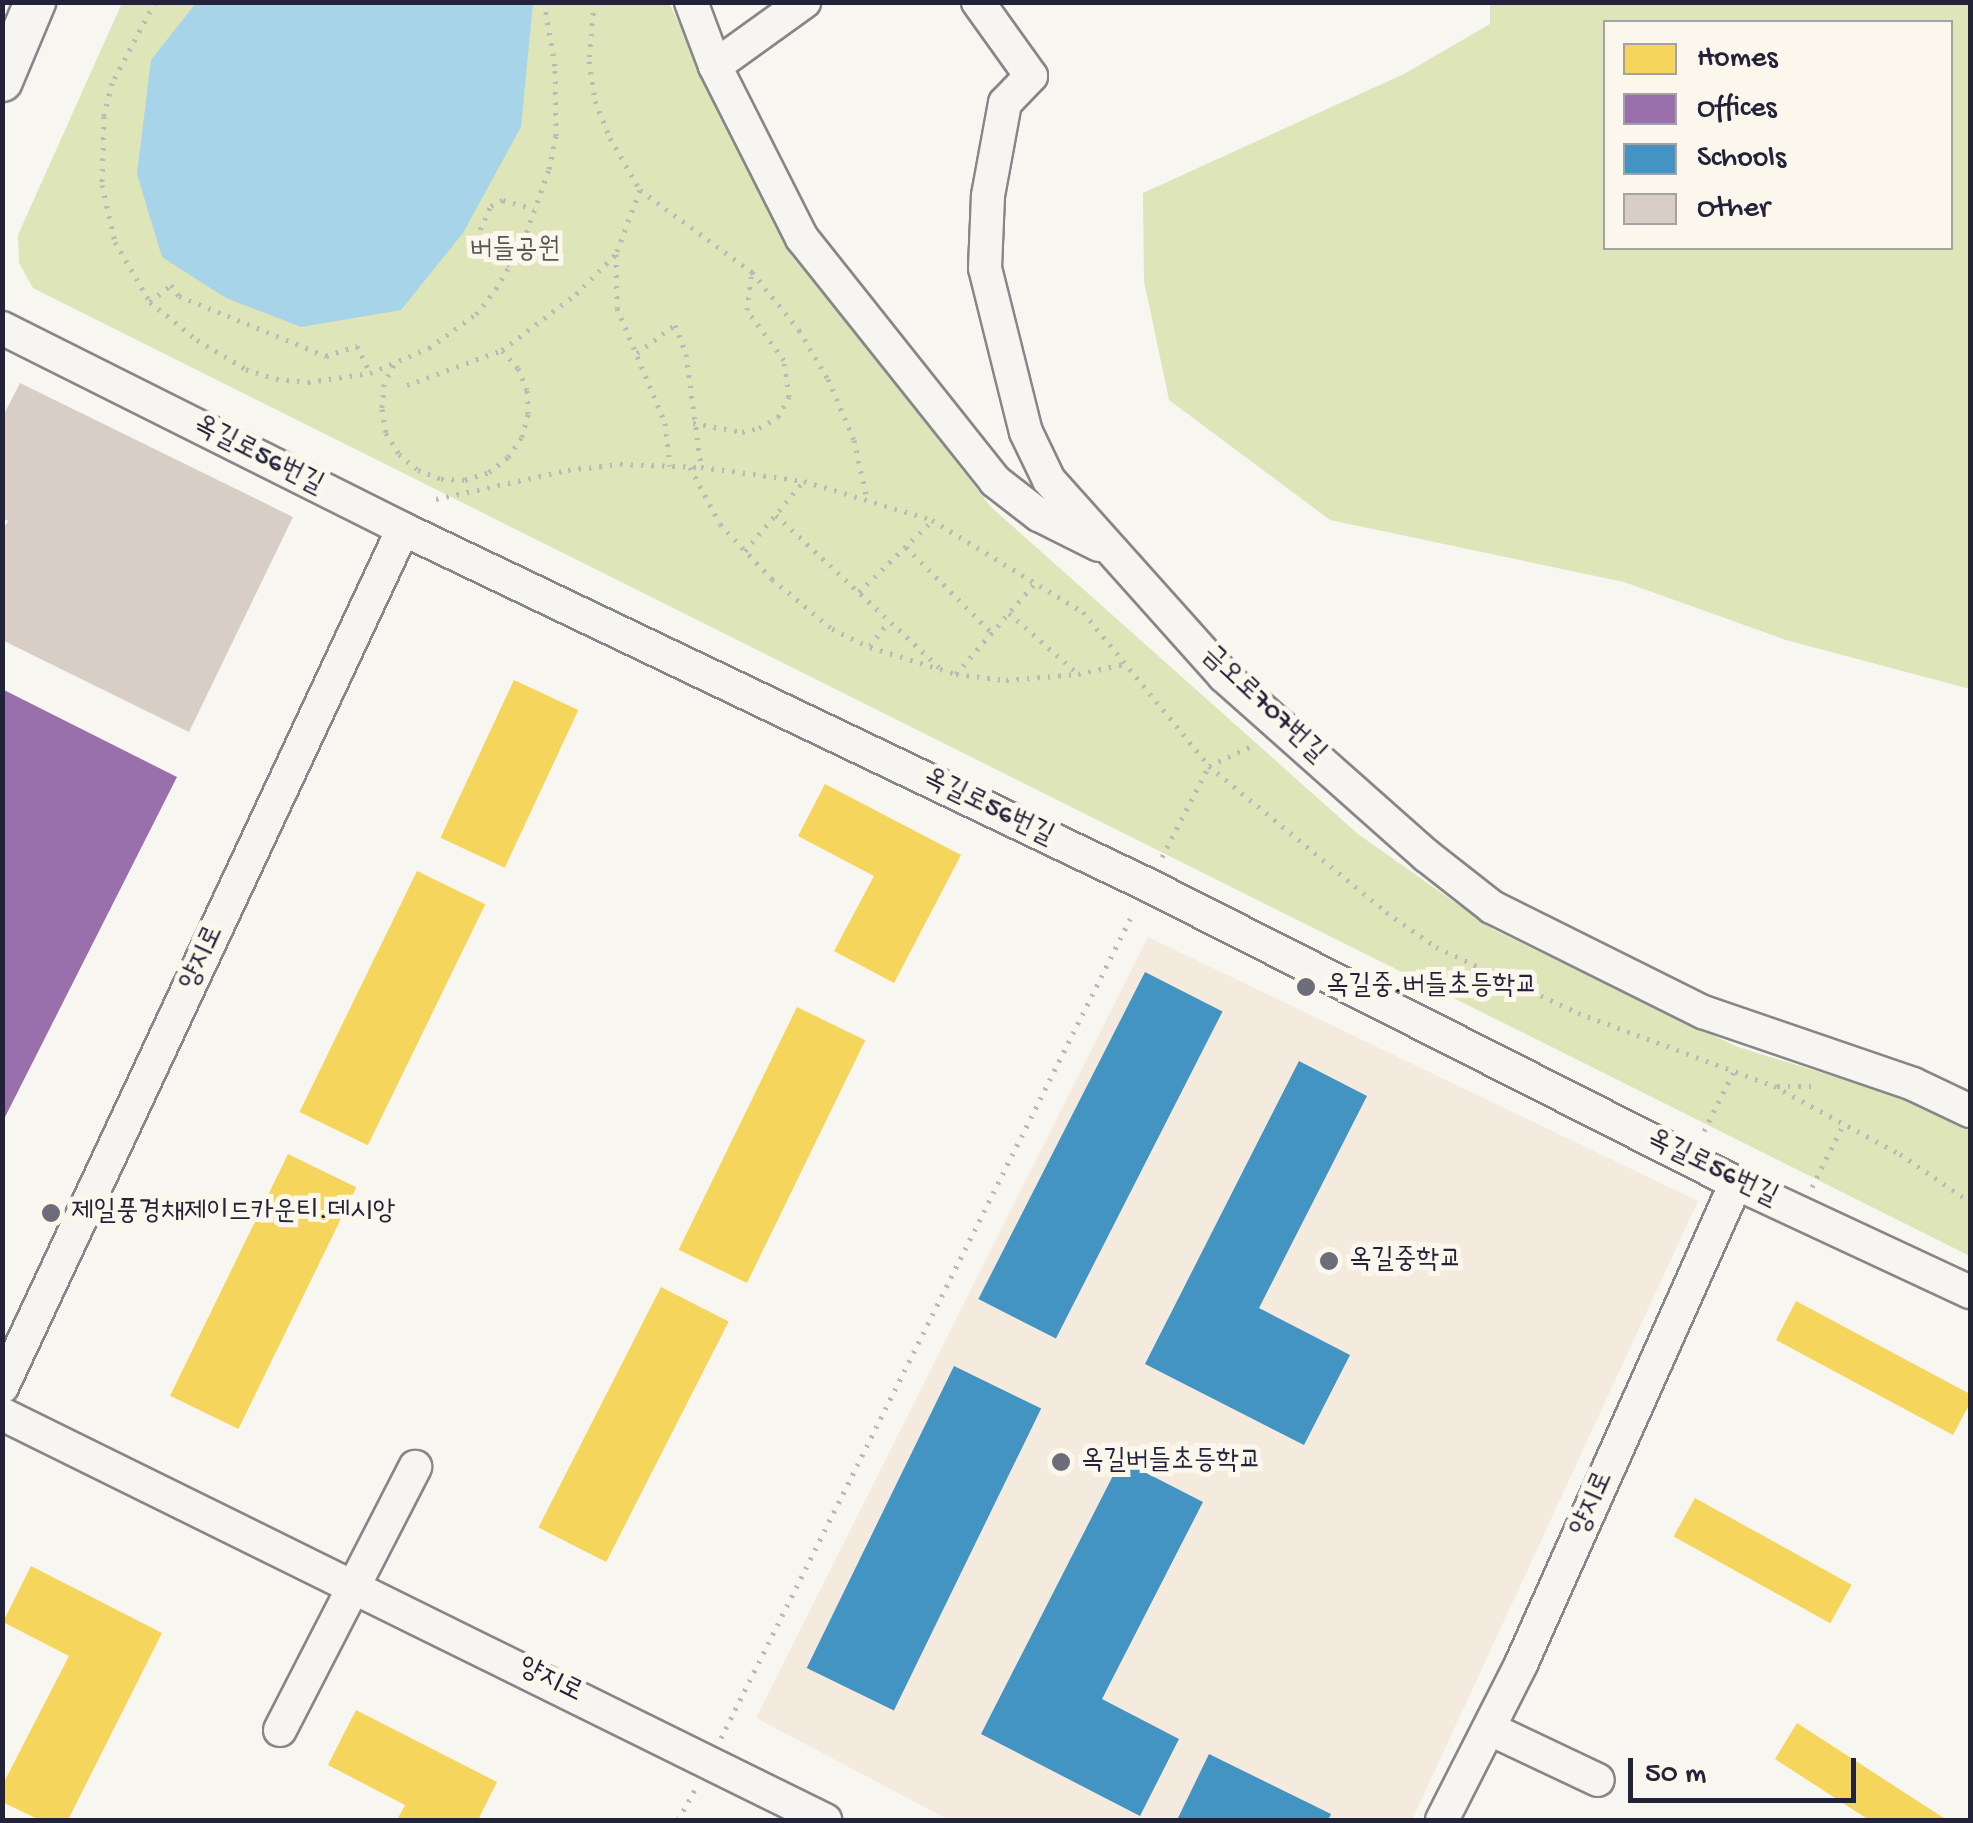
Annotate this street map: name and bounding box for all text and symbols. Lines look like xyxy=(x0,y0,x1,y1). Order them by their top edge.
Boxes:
legend xyxy=(1603,20,1953,250)
text: Homes xyxy=(1697,42,1778,77)
text: Offices xyxy=(1697,92,1777,127)
text: Schools xyxy=(1697,142,1786,177)
text: Other xyxy=(1697,192,1770,227)
park label: 버들공원 xyxy=(470,234,560,268)
street label: 옥길로56번길 xyxy=(187,409,329,503)
street label: 금오로707번길 xyxy=(1194,639,1332,771)
street label: 옥길로56번길 xyxy=(917,762,1059,854)
street label: 양지로 xyxy=(173,920,233,996)
place label: 옥길중.버들초등학교 xyxy=(1326,970,1538,1004)
marker: 옥길중.버들초등학교 xyxy=(1295,976,1317,998)
street label: 옥길로56번길 xyxy=(1641,1123,1783,1215)
place label: 제일풍경채제이드카운티.데시앙 xyxy=(71,1196,395,1230)
marker: 제일풍경채제이드카운티.데시앙 xyxy=(40,1202,62,1224)
place label: 옥길중학교 xyxy=(1349,1244,1462,1278)
marker: 옥길중학교 xyxy=(1318,1250,1340,1272)
place label: 옥길버들초등학교 xyxy=(1081,1445,1261,1479)
marker: 옥길버들초등학교 xyxy=(1050,1451,1072,1473)
street label: 양지로 xyxy=(1564,1466,1622,1542)
street label: 양지로 xyxy=(512,1651,588,1711)
scale bar xyxy=(1633,1738,1860,1800)
text: 50 m xyxy=(1645,1758,1706,1793)

